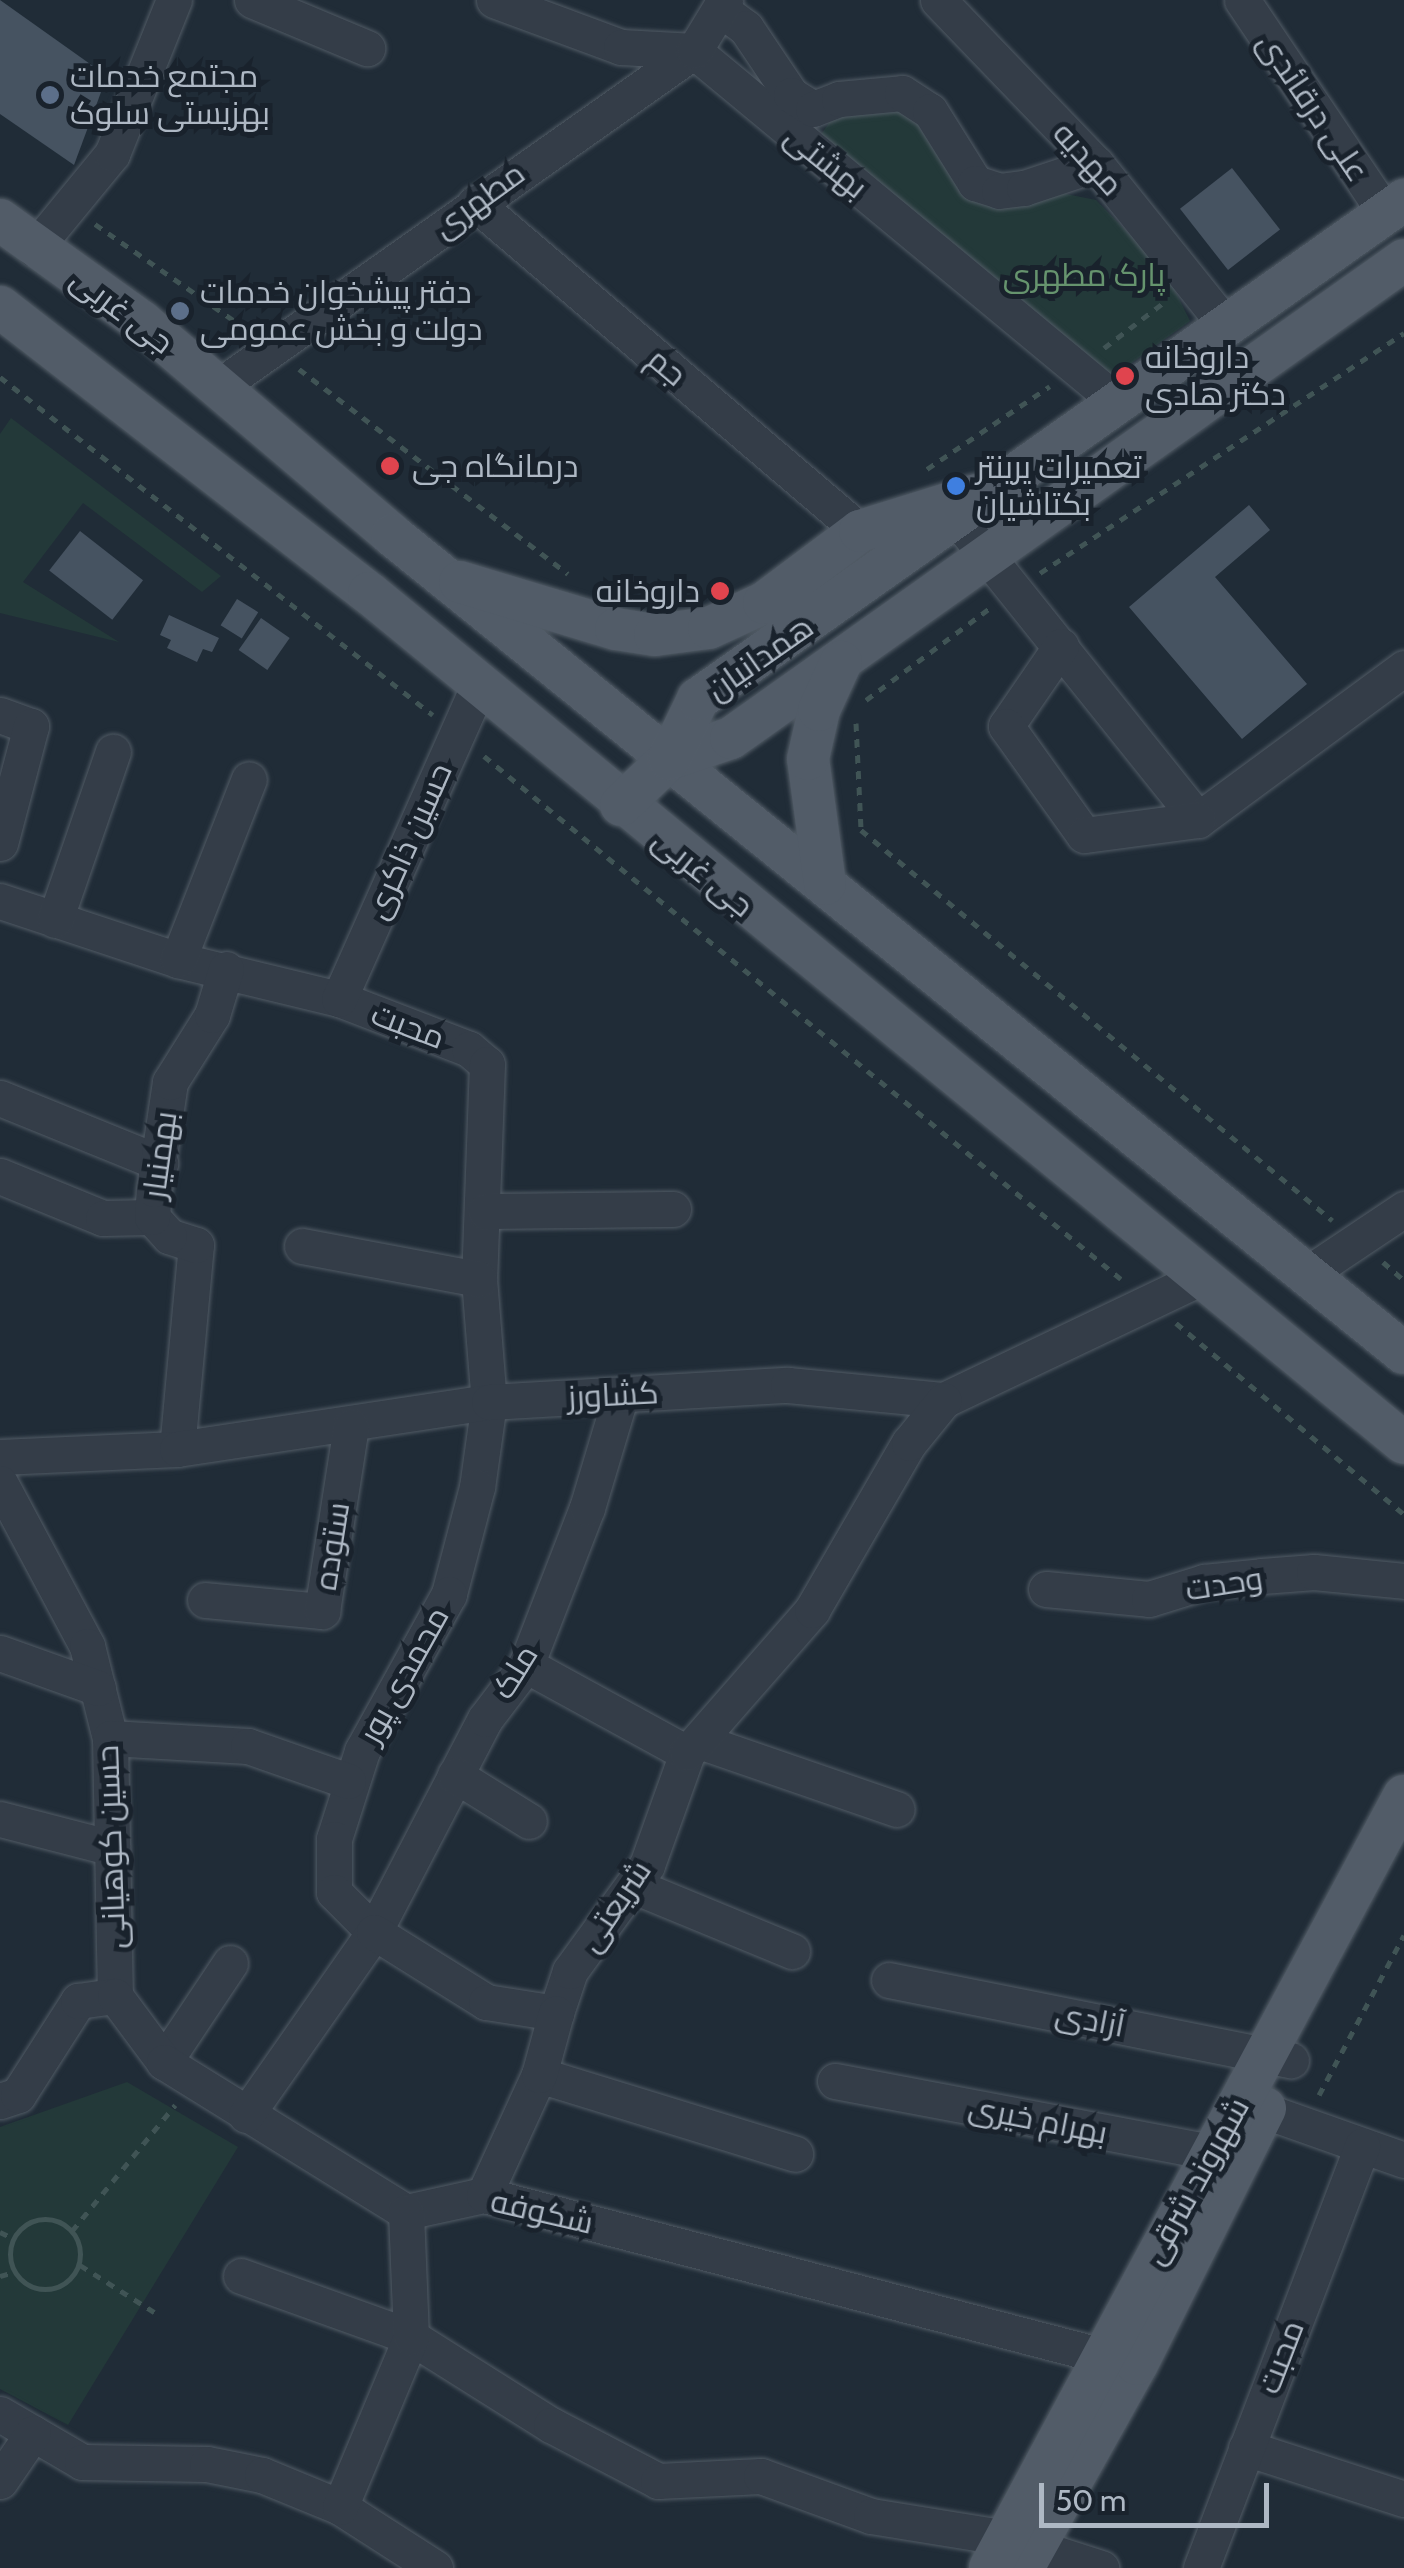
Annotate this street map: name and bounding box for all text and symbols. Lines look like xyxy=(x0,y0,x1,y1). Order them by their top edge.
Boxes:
street label: علی درقائدی xyxy=(1249,25,1377,189)
place label: مجتمع خدمات بهزیستی سلوک xyxy=(70,58,270,133)
marker: مجتمع خدمات بهزیستی سلوک xyxy=(39,84,61,106)
street label: مهدیه xyxy=(1045,114,1131,204)
street label: بهشتی xyxy=(777,117,875,207)
street label: مطهری xyxy=(426,154,532,246)
park label: پارک مطهری xyxy=(1003,256,1165,294)
street label: جی غربی xyxy=(63,260,181,362)
place label: دفتر پیشخوان خدمات دولت و بخش عمومی xyxy=(200,274,482,349)
marker: دفتر پیشخوان خدمات دولت و بخش عمومی xyxy=(169,300,191,322)
place label: داروخانه دکتر هادی xyxy=(1145,339,1286,414)
street label: جم xyxy=(640,340,694,394)
marker: داروخانه دکتر هادی xyxy=(1114,365,1136,387)
place label: درمانگاه جی xyxy=(412,447,578,485)
place label: تعمیرات پرینتر بکتاشیان xyxy=(976,449,1142,524)
marker: درمانگاه جی xyxy=(377,453,403,479)
marker: تعمیرات پرینتر بکتاشیان xyxy=(945,475,967,497)
place label: داروخانه xyxy=(596,572,700,610)
marker: داروخانه xyxy=(709,580,731,602)
street label: همدانیان xyxy=(699,607,821,709)
street label: حسین ذاکری xyxy=(358,757,460,925)
street label: جی غربی xyxy=(645,821,761,925)
street label: محبت xyxy=(366,995,450,1057)
street label: بهمنیار xyxy=(135,1109,185,1201)
street label: کشاورز xyxy=(566,1373,660,1417)
street label: ستوده xyxy=(306,1499,358,1593)
street label: وحدت xyxy=(1183,1559,1265,1609)
street label: محمدی پور xyxy=(351,1600,457,1750)
street label: ملک xyxy=(484,1638,546,1706)
street label: حسین کوهیانی xyxy=(88,1744,134,1950)
street label: شریعتی xyxy=(571,1853,659,1959)
street label: آزادی xyxy=(1052,1994,1128,2046)
street label: بهرام خیری xyxy=(965,2088,1111,2152)
street label: شهروند شرقی xyxy=(1135,2091,1257,2271)
street label: شکوفه xyxy=(487,2182,597,2242)
street label: محبت xyxy=(1250,2315,1312,2399)
scale bar xyxy=(1044,2463,1274,2525)
text: 50 m xyxy=(1056,2482,1126,2519)

